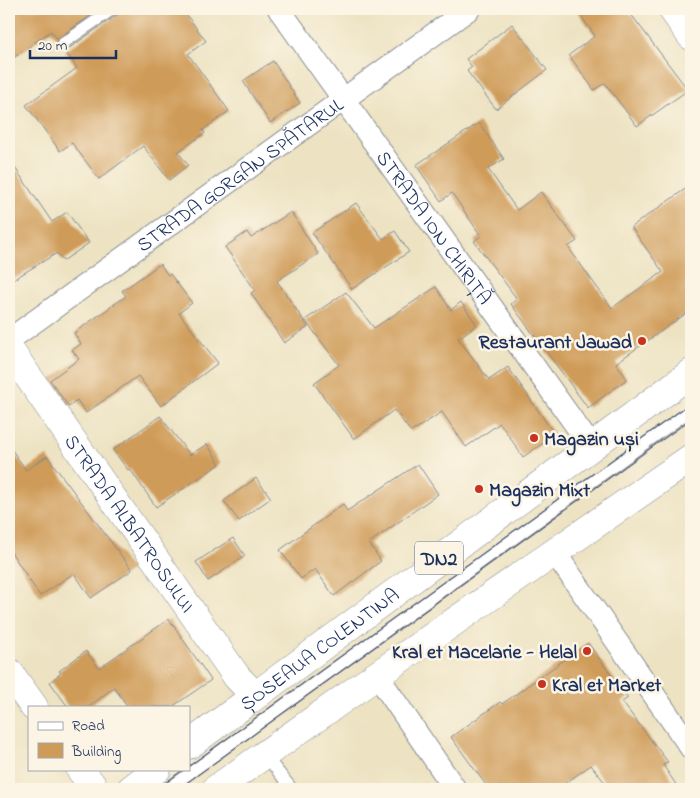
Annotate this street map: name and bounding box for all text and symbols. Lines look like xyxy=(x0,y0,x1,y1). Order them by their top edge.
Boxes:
scale bar xyxy=(30,28,116,60)
text: 20 m xyxy=(38,35,68,57)
street label: STRADA GORGAN SPĂTARUL xyxy=(132,91,351,261)
street label: STRADA ION CHIRIȚĂ xyxy=(368,146,498,312)
place label: Restaurant Jawad xyxy=(479,329,633,358)
marker: Restaurant Jawad xyxy=(636,335,648,347)
place label: Magazin uși xyxy=(544,426,639,456)
street label: STRADA ALBATROSULUI xyxy=(56,429,200,620)
marker: Magazin uși xyxy=(528,432,540,444)
place label: Magazin Mixt xyxy=(489,477,590,507)
marker: Magazin Mixt xyxy=(473,483,485,495)
road number: DN2 xyxy=(415,542,463,574)
street label: ȘOSEAUA COLENTINA xyxy=(235,582,406,719)
place label: Kral et Macelarie - Helal xyxy=(392,639,577,668)
marker: Kral et Macelarie - Helal xyxy=(581,645,593,657)
place label: Kral et Market xyxy=(552,672,662,701)
marker: Kral et Market xyxy=(536,678,548,690)
legend xyxy=(28,706,190,770)
text: Road xyxy=(72,715,105,737)
text: Building xyxy=(71,741,121,764)

